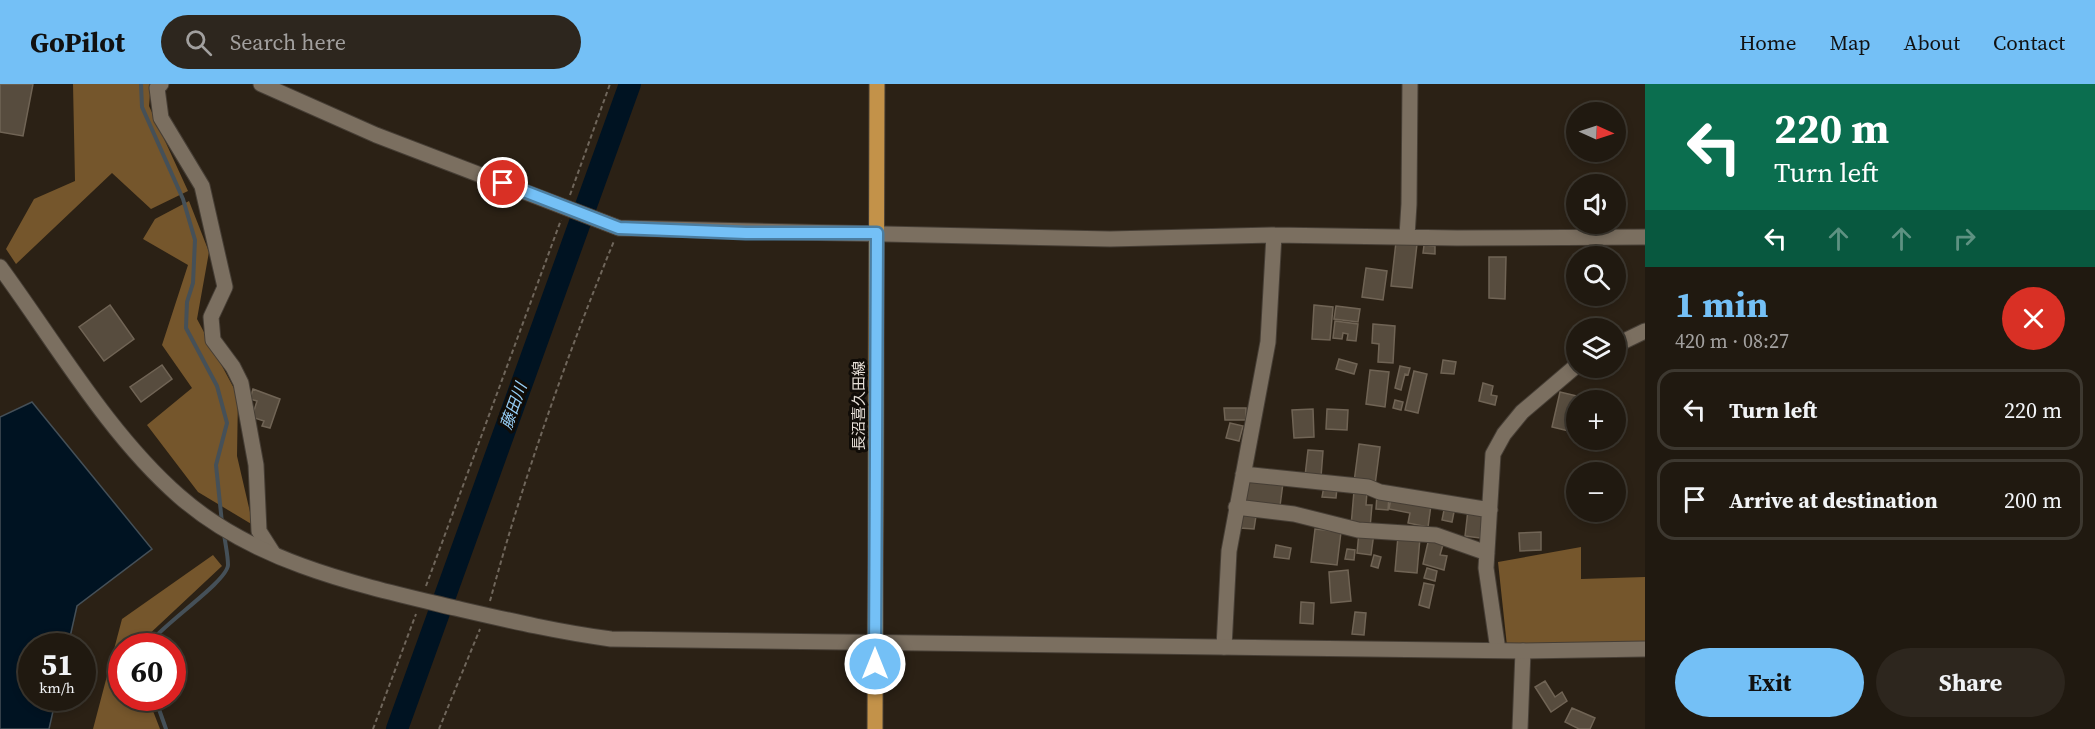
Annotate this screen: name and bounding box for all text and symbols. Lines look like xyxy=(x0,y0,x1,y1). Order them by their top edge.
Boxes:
search box xyxy=(161,15,581,69)
text: GoPilot xyxy=(30,23,125,61)
icon: search xyxy=(182,26,215,59)
text: Search here xyxy=(230,27,346,57)
text: Home xyxy=(1739,28,1797,57)
text: Map xyxy=(1830,28,1871,57)
text: About xyxy=(1904,28,1960,57)
text: Contact xyxy=(1993,28,2065,57)
text: 220 m xyxy=(1774,99,1889,157)
north arrow xyxy=(1566,102,1626,162)
map controls xyxy=(1566,102,1626,522)
icon: left xyxy=(1675,108,1753,186)
text: Turn left xyxy=(1774,154,1878,191)
pin xyxy=(477,157,528,208)
icon: arrive xyxy=(486,166,519,199)
button: sound xyxy=(1566,174,1626,234)
icon: left xyxy=(1759,222,1792,255)
icon: ahead xyxy=(1822,222,1855,255)
icon: ahead xyxy=(1885,222,1918,255)
icon: right xyxy=(1948,222,1981,255)
button: search xyxy=(1566,246,1626,306)
text: 1 min xyxy=(1675,280,1768,329)
button: close xyxy=(2002,287,2065,350)
button: layers xyxy=(1566,318,1626,378)
text: 420 m · 08:27 xyxy=(1675,327,1789,355)
street label: 長沼喜久田線 xyxy=(848,361,869,451)
water label: 藤田川 xyxy=(494,378,532,432)
button: + xyxy=(1566,390,1626,450)
icon: left xyxy=(1678,393,1711,426)
text: Turn left xyxy=(1729,395,1817,425)
text: 220 m xyxy=(2004,395,2062,425)
button: − xyxy=(1566,462,1626,522)
icon: arrive xyxy=(1678,483,1711,516)
text: Arrive at destination xyxy=(1729,485,1938,515)
text: 200 m xyxy=(2004,485,2062,515)
position arrow xyxy=(843,632,907,696)
speed limit sign: 60 xyxy=(108,633,186,711)
text: 51 xyxy=(41,644,73,685)
button: Exit xyxy=(1675,648,1864,717)
button: Share xyxy=(1876,648,2065,717)
text: km/h xyxy=(39,677,75,698)

